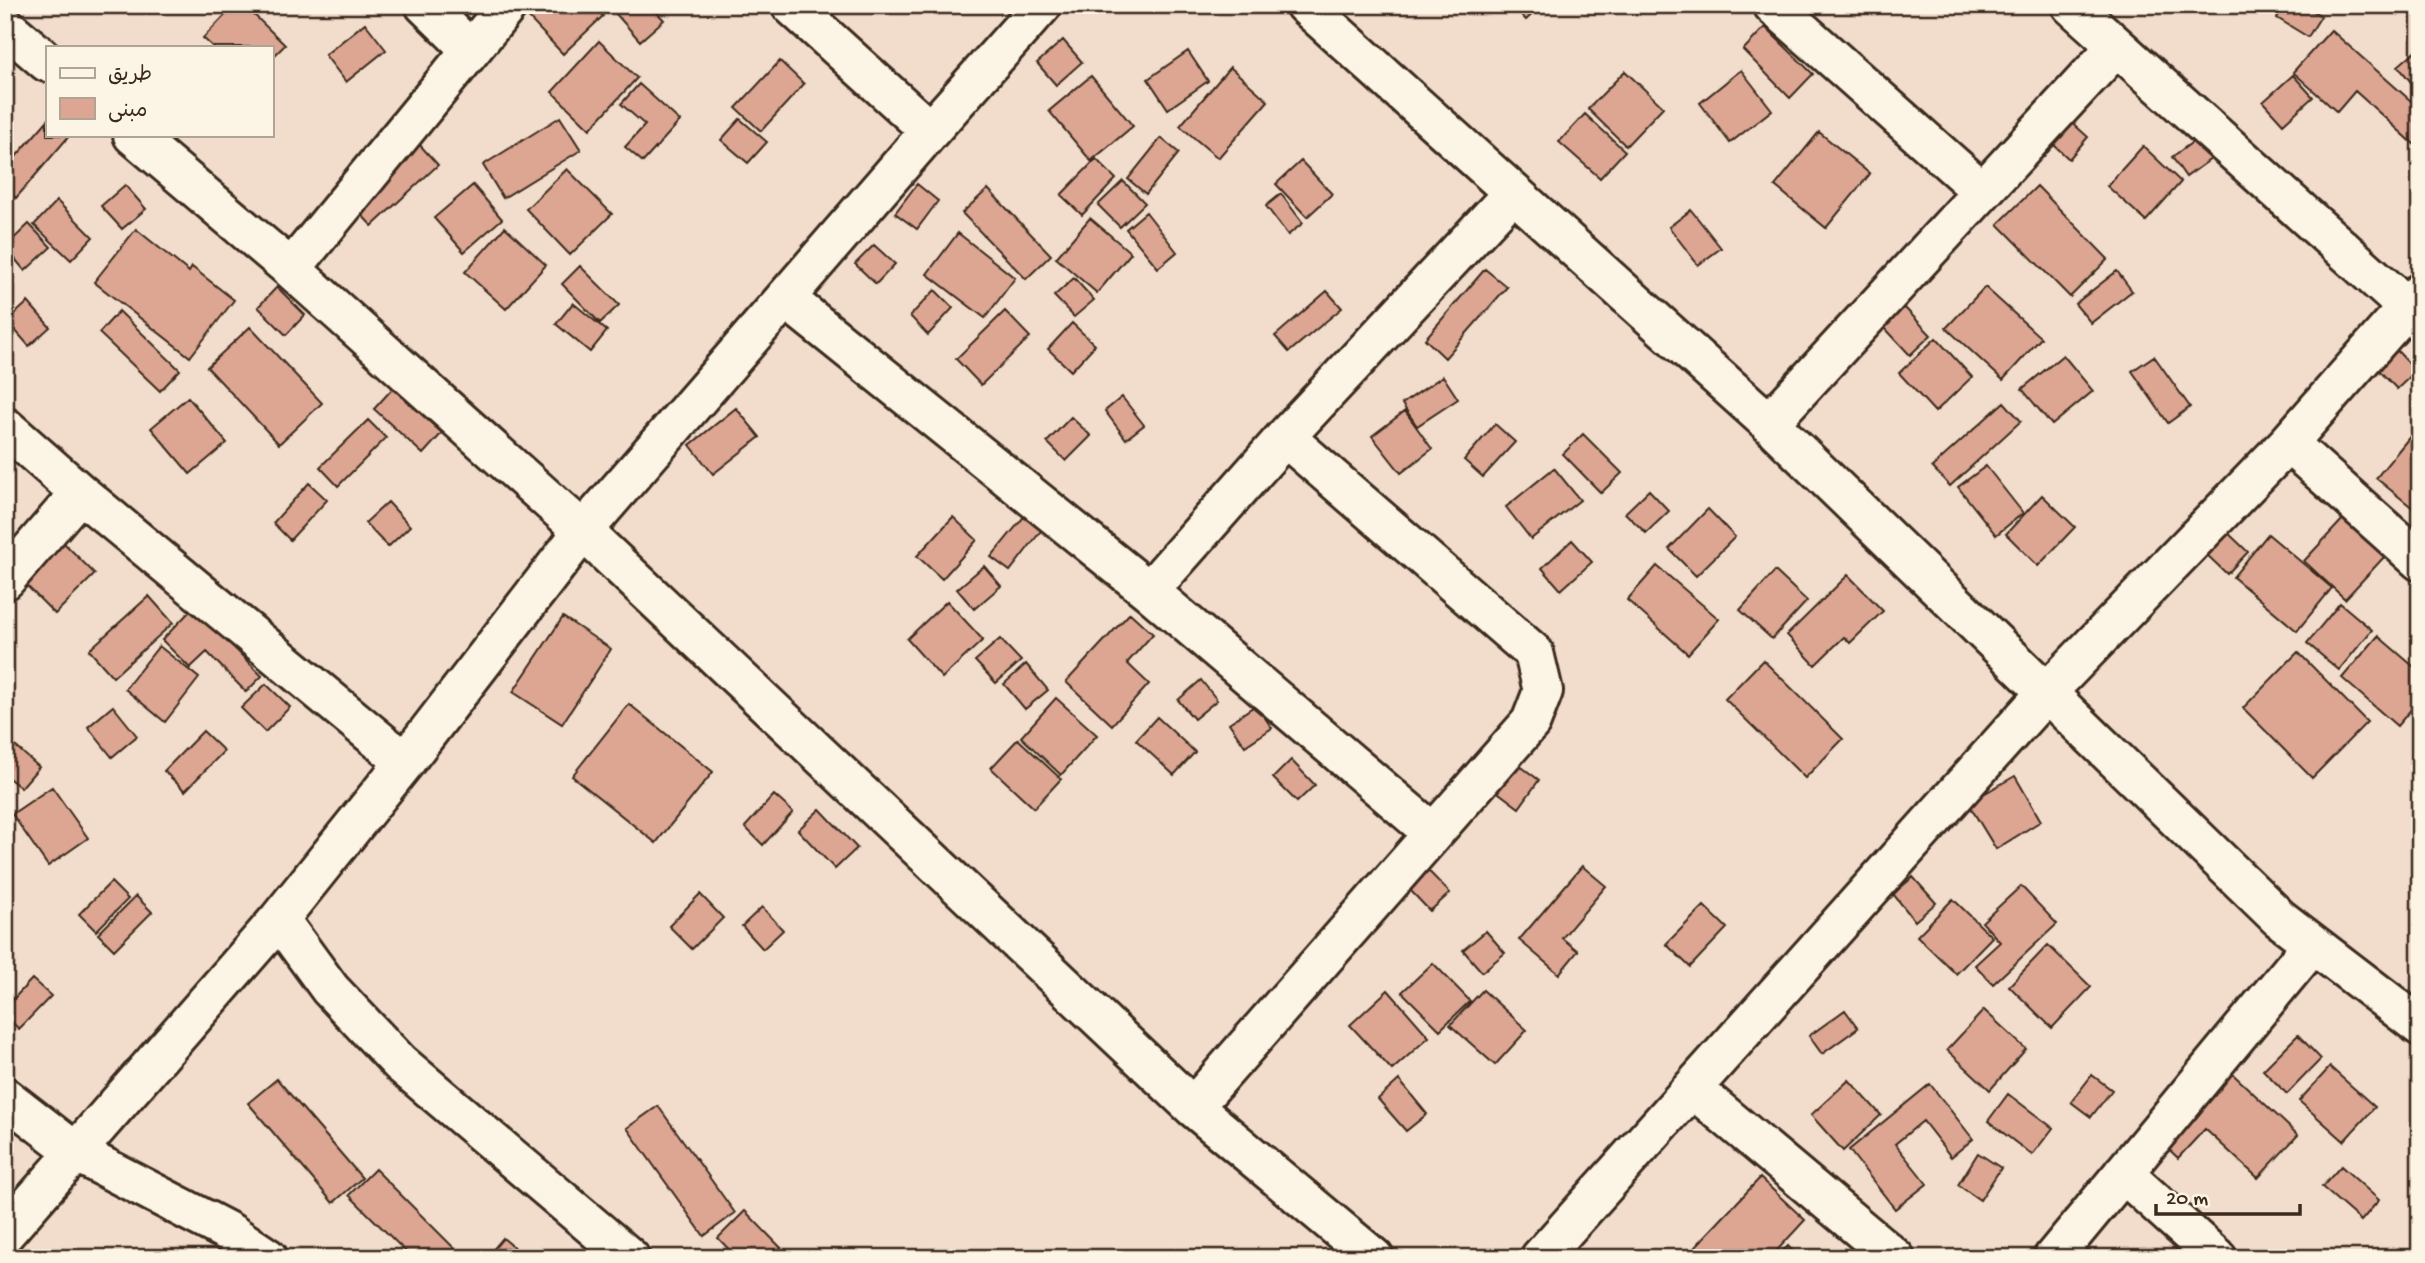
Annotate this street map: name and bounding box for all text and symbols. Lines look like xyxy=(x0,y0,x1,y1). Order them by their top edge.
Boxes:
legend xyxy=(46,46,273,136)
text: طريق xyxy=(108,64,152,89)
text: مبنى xyxy=(108,100,147,125)
scale bar xyxy=(2156,1172,2299,1216)
text: 20 m xyxy=(2166,1188,2208,1213)

